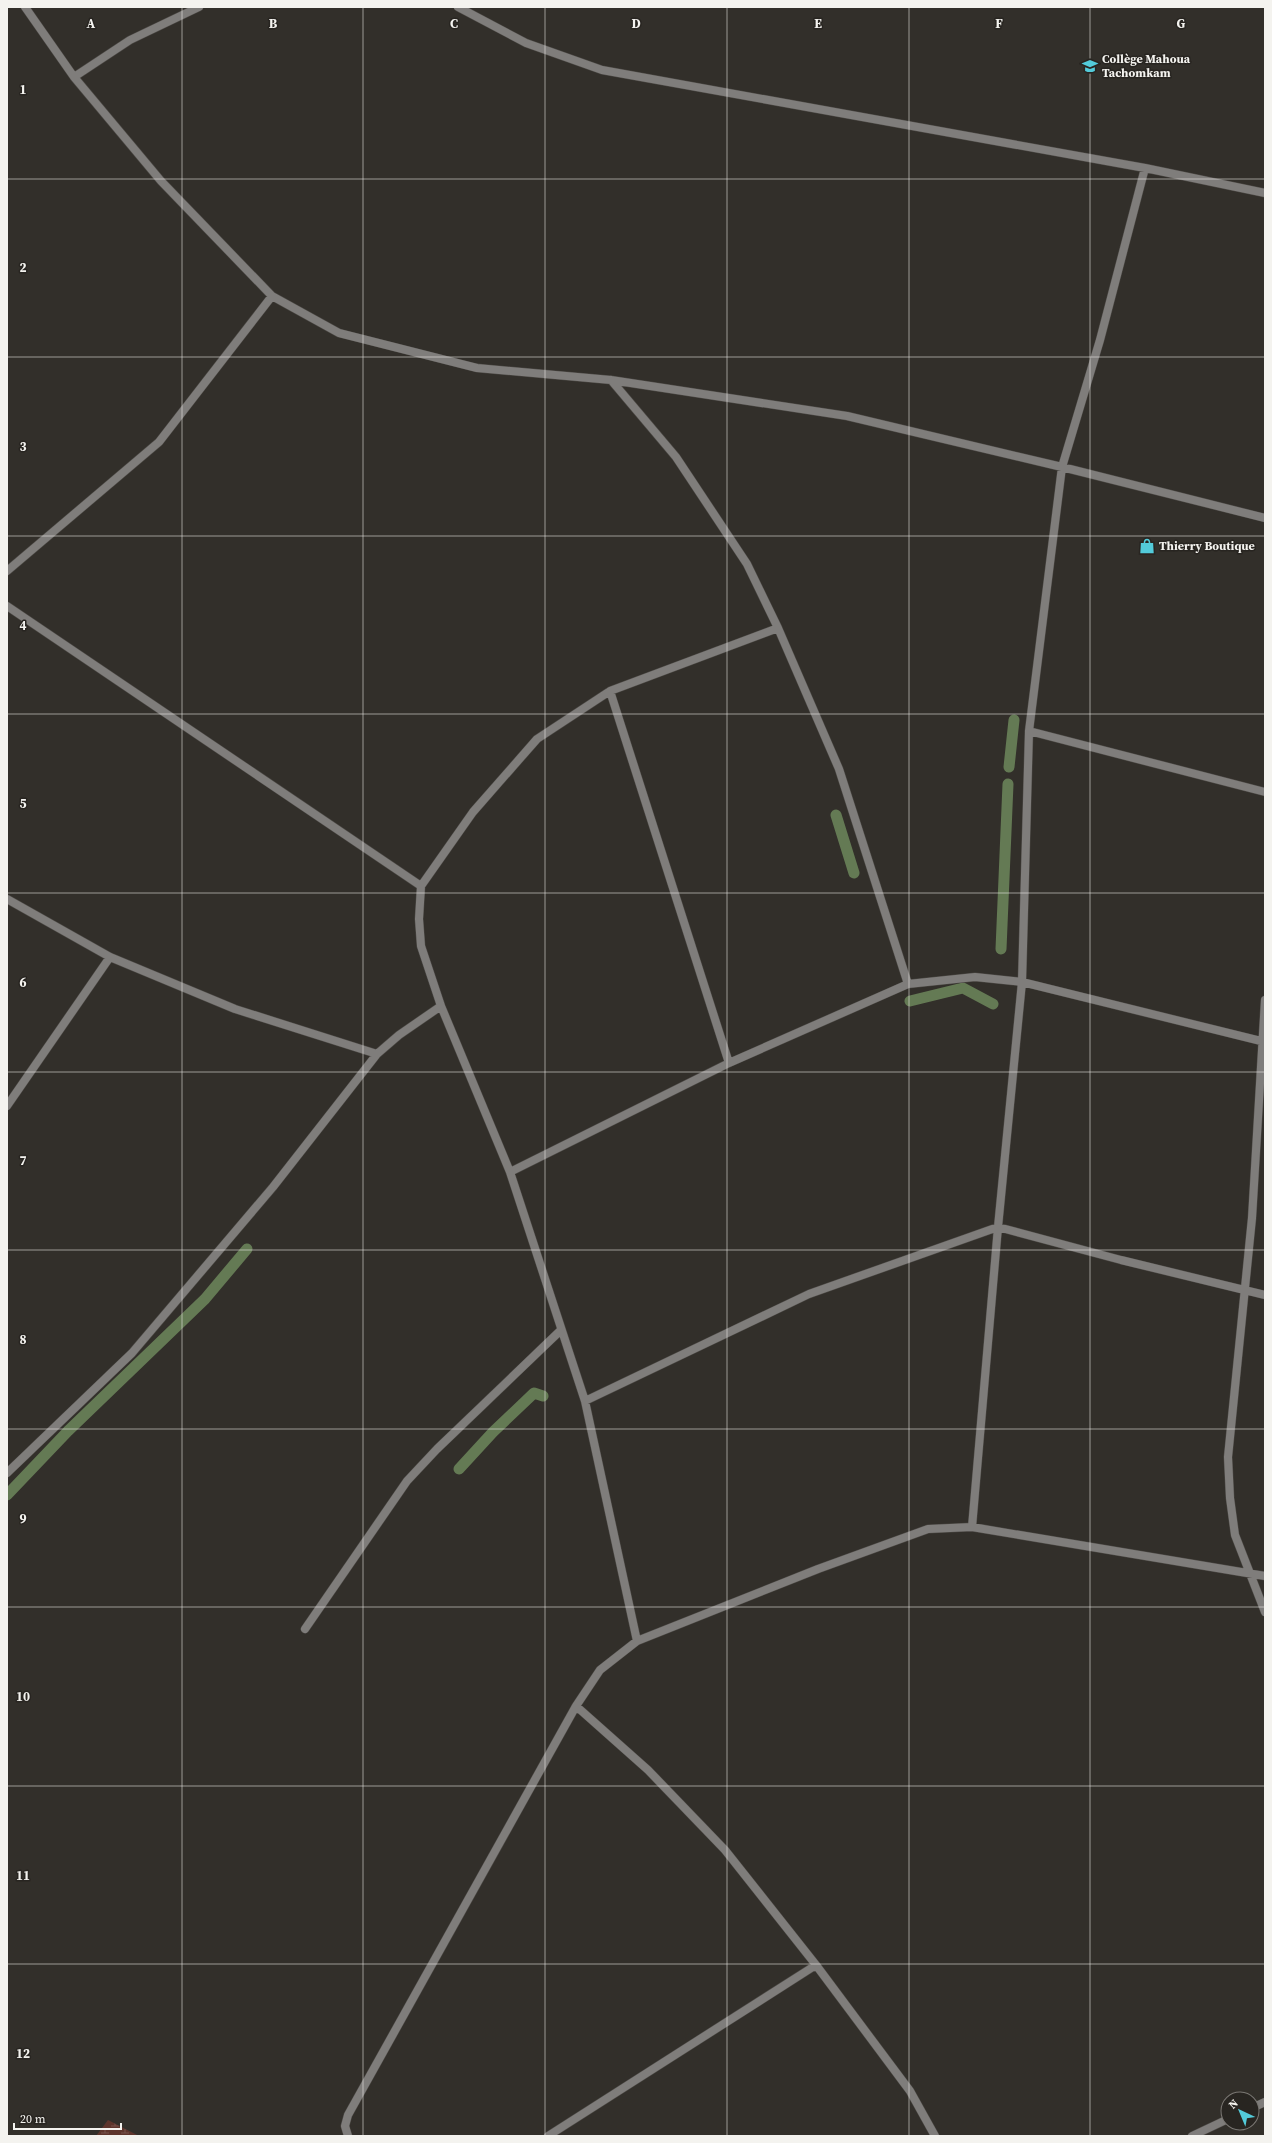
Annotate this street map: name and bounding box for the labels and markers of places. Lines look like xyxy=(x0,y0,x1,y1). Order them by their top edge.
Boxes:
place label: Collège Mahoua Tachomkam xyxy=(1102,51,1191,81)
school or university icon: Collège Mahoua Tachomkam xyxy=(1081,57,1099,75)
shop icon: Thierry Boutique xyxy=(1138,537,1156,555)
place label: Thierry Boutique xyxy=(1159,538,1255,554)

